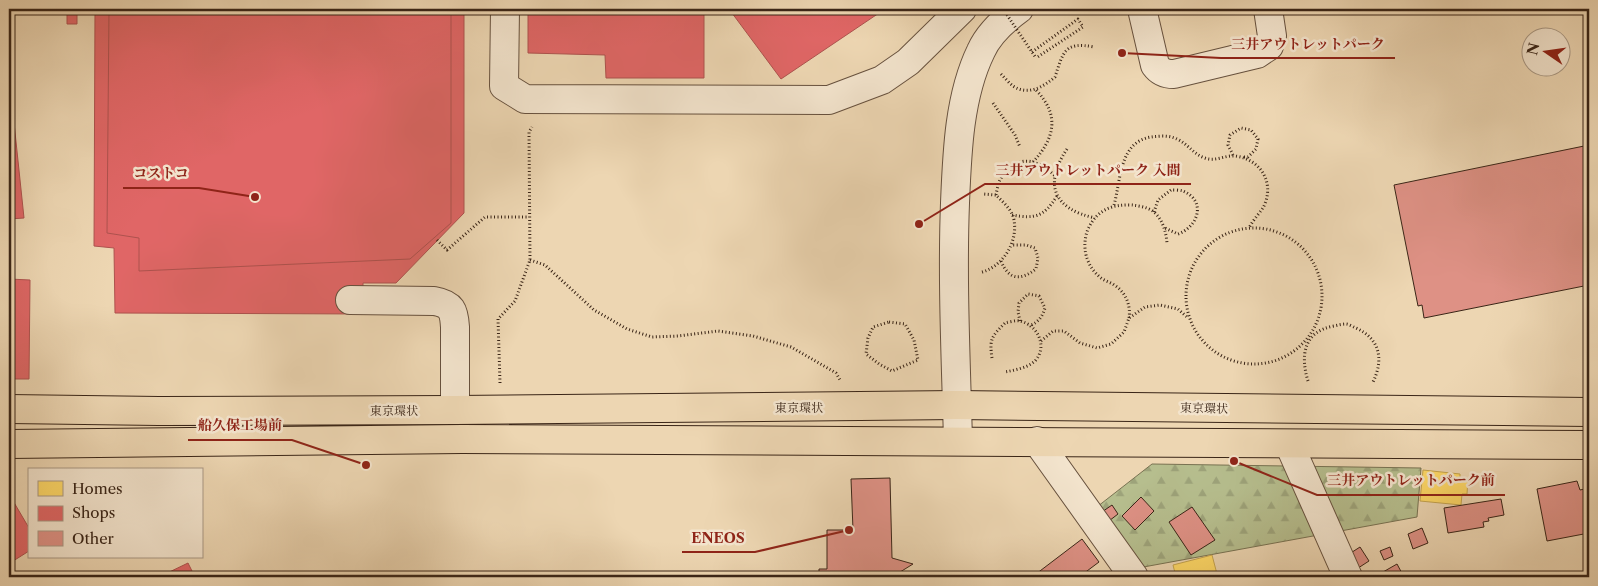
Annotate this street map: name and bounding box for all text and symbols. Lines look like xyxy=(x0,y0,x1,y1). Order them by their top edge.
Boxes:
north arrow xyxy=(1520,28,1570,78)
callout: 三井アウトレットパーク xyxy=(1221,29,1395,58)
text: 三井アウトレットパーク xyxy=(1231,35,1385,53)
text: N xyxy=(1523,41,1543,57)
callout: 三井アウトレットパーク 入間 xyxy=(985,155,1191,184)
callout: コストコ xyxy=(123,159,199,188)
text: 三井アウトレットパーク 入間 xyxy=(995,161,1181,179)
text: コストコ xyxy=(133,164,189,182)
street label: 東京環状 xyxy=(775,400,823,415)
street label: 東京環状 xyxy=(1180,400,1228,416)
street label: 東京環状 xyxy=(370,403,418,418)
callout: 船久保工場前 xyxy=(188,411,292,440)
text: 船久保工場前 xyxy=(198,416,282,434)
callout: 三井アウトレットパーク前 xyxy=(1317,466,1505,495)
legend xyxy=(28,468,202,558)
text: 三井アウトレットパーク前 xyxy=(1327,471,1495,489)
text: Homes xyxy=(72,479,123,498)
text: Shops xyxy=(72,503,115,522)
callout: ENEOS xyxy=(682,523,755,552)
text: Other xyxy=(72,529,115,548)
text: ENEOS xyxy=(691,529,745,547)

